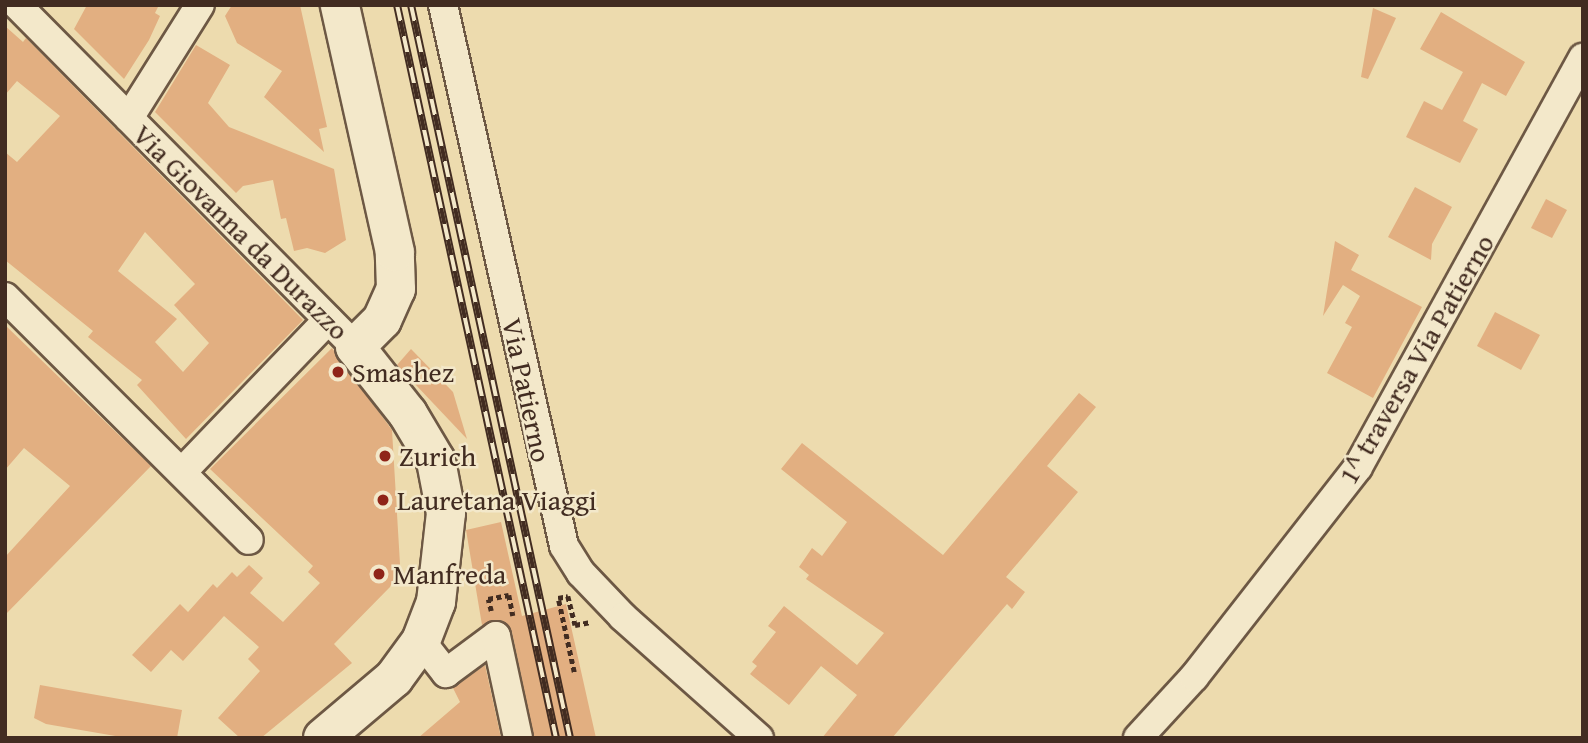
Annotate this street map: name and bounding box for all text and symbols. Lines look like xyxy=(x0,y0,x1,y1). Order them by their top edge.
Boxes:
street label: Via Giovanna da Durazzo xyxy=(126,117,356,347)
street label: 1^ traversa Via Patierno xyxy=(1331,228,1501,490)
street label: Via Patierno xyxy=(495,315,559,465)
place label: Smashez xyxy=(352,355,454,389)
marker: Smashez xyxy=(330,364,346,380)
place label: Zurich xyxy=(399,439,476,473)
marker: Zurich xyxy=(377,448,393,464)
place label: Lauretana Viaggi xyxy=(397,483,597,517)
marker: Lauretana Viaggi xyxy=(375,492,391,508)
place label: Manfreda xyxy=(393,557,506,591)
marker: Manfreda xyxy=(371,566,387,582)

